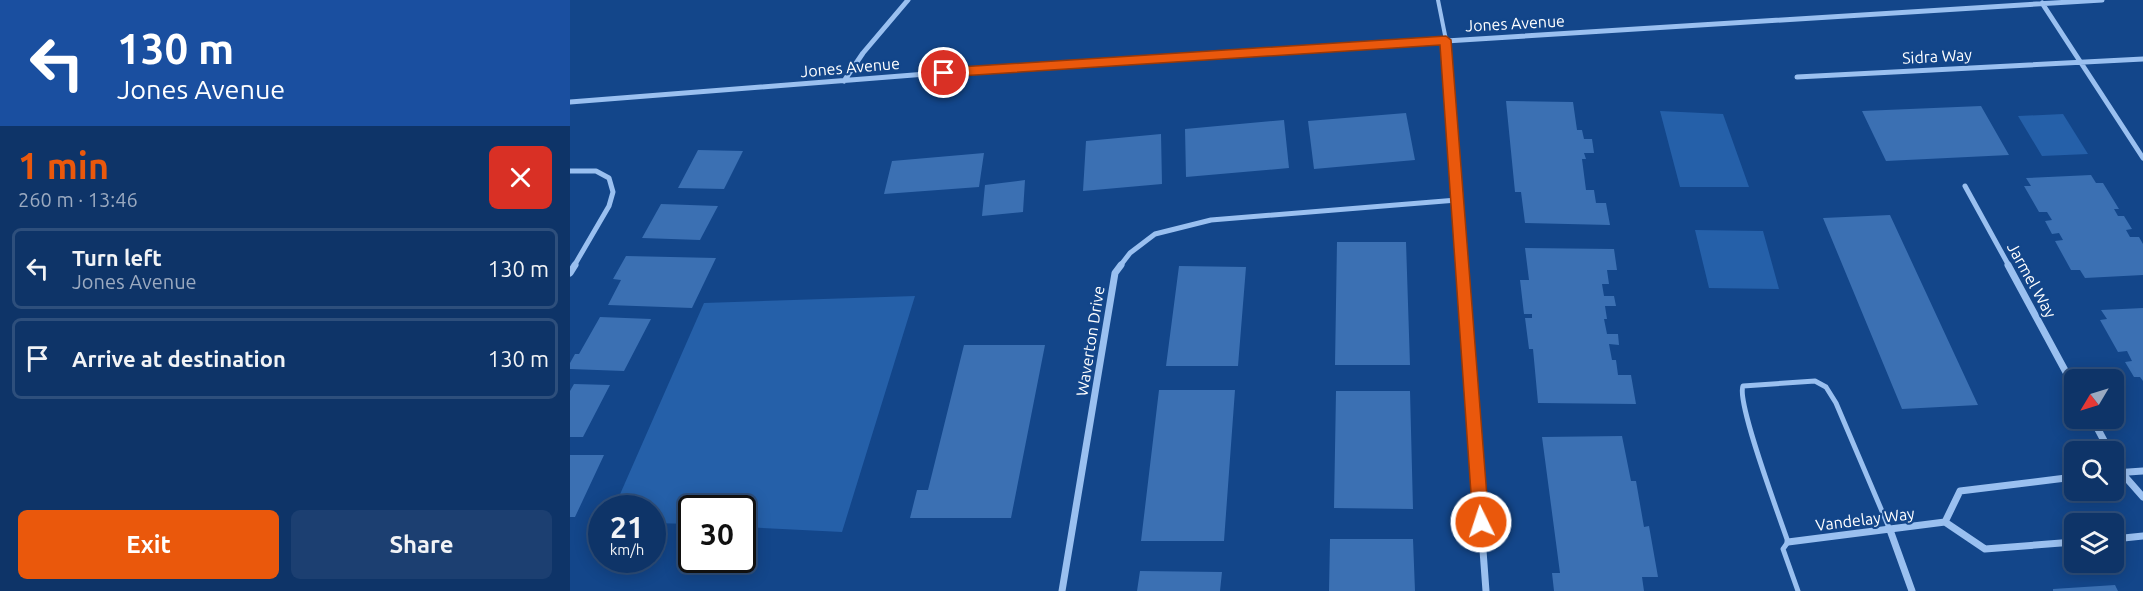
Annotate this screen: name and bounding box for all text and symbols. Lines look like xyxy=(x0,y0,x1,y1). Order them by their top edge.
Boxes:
street label: Jones Avenue xyxy=(1465,11,1565,35)
icon: left xyxy=(18,24,96,102)
text: 130 m xyxy=(117,25,234,72)
street label: Sidra Way xyxy=(1902,45,1973,67)
pin xyxy=(918,47,969,98)
street label: Jones Avenue xyxy=(800,54,900,80)
icon: arrive xyxy=(927,56,960,89)
text: Jones Avenue xyxy=(117,74,285,104)
text: 1 min xyxy=(18,145,109,186)
button: close xyxy=(489,146,552,209)
text: 260 m · 13:46 xyxy=(18,188,138,211)
street label: Jarmel Way xyxy=(2004,239,2060,321)
text: Turn left xyxy=(72,245,162,270)
icon: left xyxy=(21,252,54,285)
text: 130 m xyxy=(488,256,549,281)
text: Jones Avenue xyxy=(72,270,197,293)
street label: Waverton Drive xyxy=(1072,284,1108,398)
icon: arrive xyxy=(21,342,54,375)
text: Arrive at destination xyxy=(72,346,286,371)
text: 130 m xyxy=(488,346,549,371)
north arrow xyxy=(2064,369,2124,429)
map controls xyxy=(2064,369,2124,573)
button: search xyxy=(2064,441,2124,501)
position arrow xyxy=(1449,490,1513,554)
speed limit sign: 30 xyxy=(678,495,756,573)
street label: Vandelay Way xyxy=(1814,504,1916,534)
button: Exit xyxy=(18,510,279,579)
button: Share xyxy=(291,510,552,579)
text: 21 xyxy=(610,510,644,544)
button: layers xyxy=(2064,513,2124,573)
text: km/h xyxy=(610,541,644,558)

